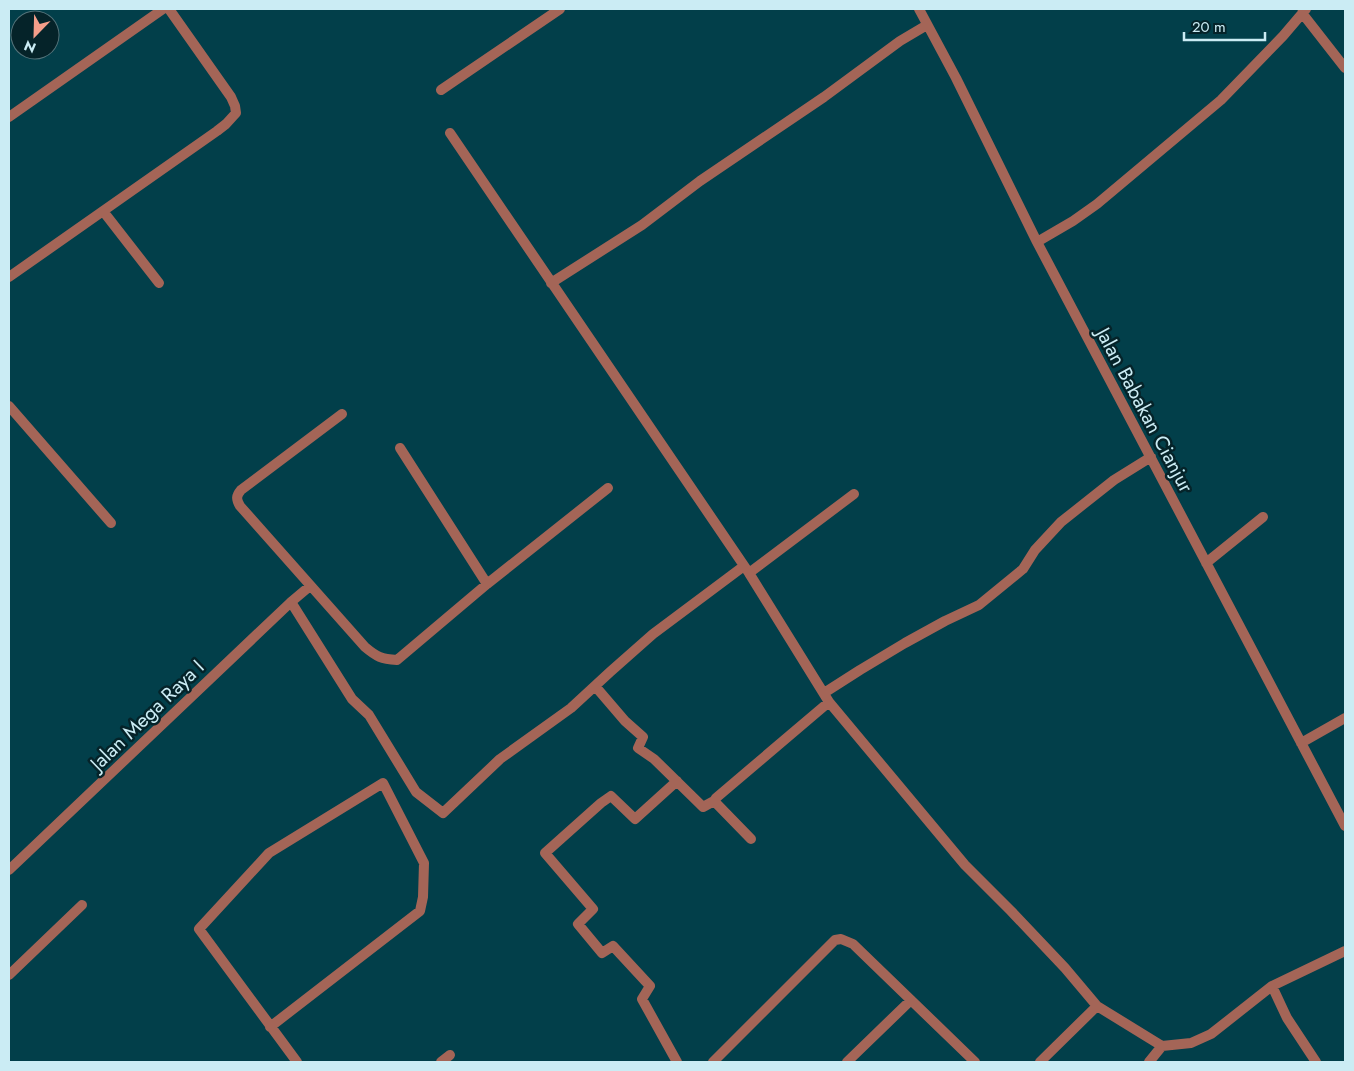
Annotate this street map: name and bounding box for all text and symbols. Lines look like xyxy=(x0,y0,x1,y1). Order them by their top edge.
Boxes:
north arrow xyxy=(10,10,60,60)
scale bar xyxy=(1184,10,1265,42)
text: 20 m xyxy=(1192,16,1226,38)
text: N xyxy=(21,36,39,58)
street label: Jalan Babakan Cianjur xyxy=(1087,320,1200,498)
street label: Jalan Mega Raya I xyxy=(82,653,211,780)

